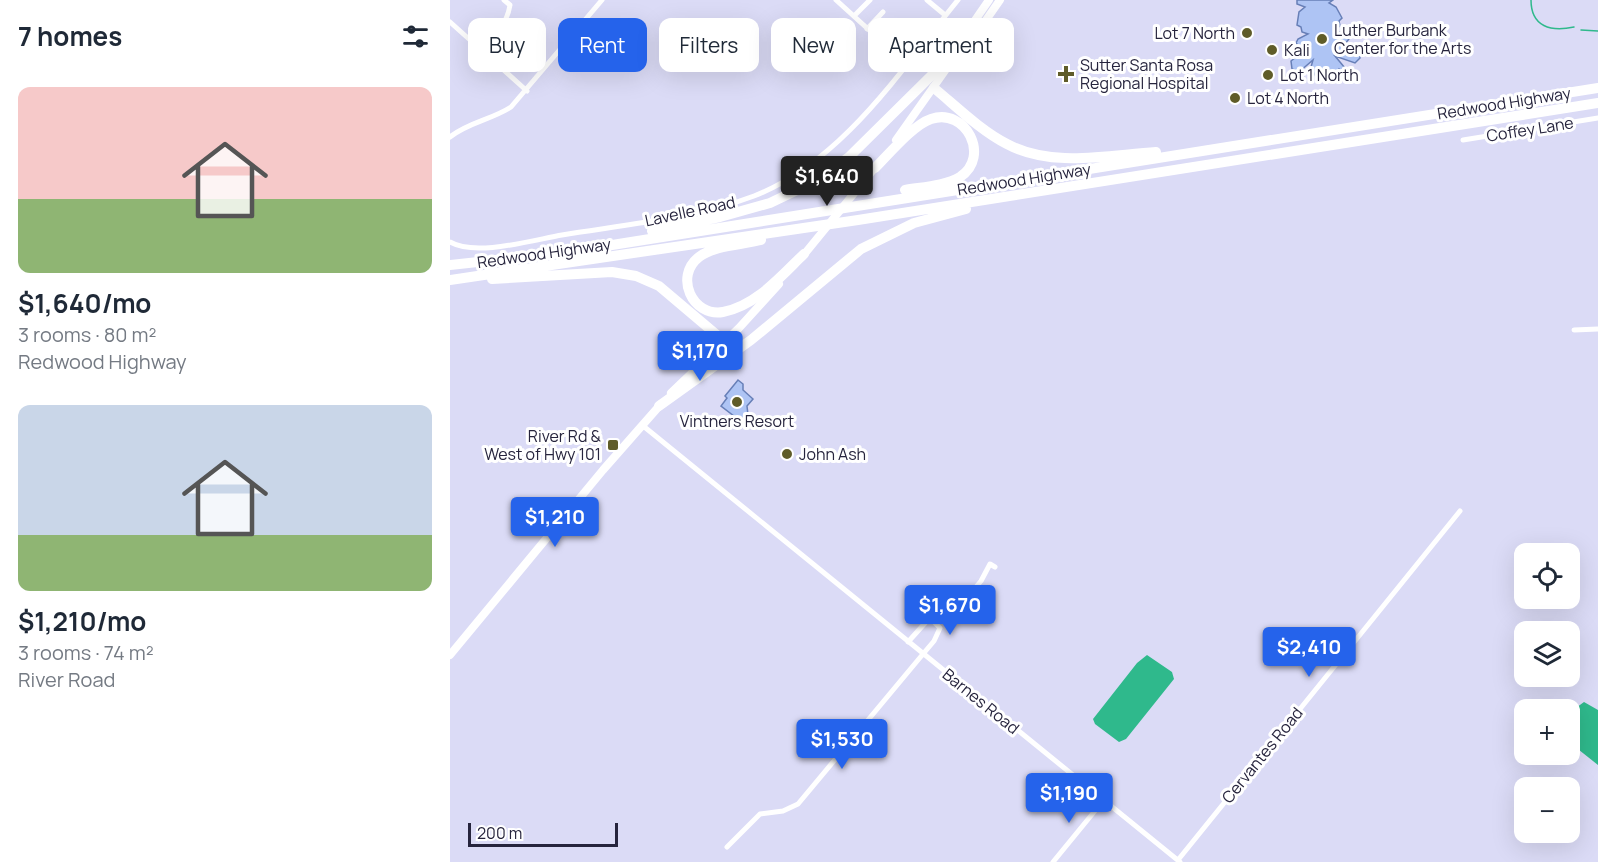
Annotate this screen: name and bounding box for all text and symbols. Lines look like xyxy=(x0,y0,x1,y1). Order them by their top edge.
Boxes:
text: 7 homes xyxy=(18,18,122,54)
chip: Buy xyxy=(468,18,546,72)
chip: Rent xyxy=(558,18,647,72)
chip: Filters xyxy=(659,18,759,72)
chip: New xyxy=(771,18,856,72)
chip: Apartment xyxy=(868,18,1014,72)
place label: Luther Burbank Center for the Arts xyxy=(1334,19,1471,59)
icon: filters xyxy=(399,20,432,53)
place label: Lot 7 North xyxy=(1154,22,1235,44)
marker: Lot 7 North xyxy=(1240,26,1254,40)
marker: Luther Burbank Center for the Arts xyxy=(1315,32,1329,46)
place label: Kali xyxy=(1284,39,1310,61)
marker: Kali xyxy=(1265,43,1279,57)
place label: Sutter Santa Rosa Regional Hospital xyxy=(1080,54,1213,94)
place label: Lot 1 North xyxy=(1280,64,1359,86)
marker: Sutter Santa Rosa Regional Hospital xyxy=(1057,65,1075,83)
marker: Lot 1 North xyxy=(1261,68,1275,82)
street label: Redwood Highway xyxy=(1436,82,1573,124)
place label: Lot 4 North xyxy=(1247,87,1329,109)
marker: Lot 4 North xyxy=(1228,91,1242,105)
street label: Coffey Lane xyxy=(1485,111,1575,147)
icon: home xyxy=(171,126,279,234)
pin: $1,640 xyxy=(778,156,876,207)
street label: Redwood Highway xyxy=(956,158,1093,200)
text: $1,640 xyxy=(795,162,859,189)
street label: Lavelle Road xyxy=(643,191,737,231)
street label: Redwood Highway xyxy=(476,233,613,273)
text: $1,640/mo xyxy=(18,285,151,321)
text: 3 rooms · 80 m² xyxy=(18,321,157,348)
pin: $1,170 xyxy=(651,331,749,382)
text: $1,170 xyxy=(672,337,728,364)
text: Redwood Highway xyxy=(18,348,187,375)
marker: Vintners Resort xyxy=(730,395,744,409)
place label: Vintners Resort xyxy=(680,410,794,432)
place label: River Rd & West of Hwy 101 xyxy=(484,425,602,465)
marker: River Rd & West of Hwy 101 xyxy=(606,438,620,452)
place label: John Ash xyxy=(799,443,866,465)
icon: home xyxy=(171,444,279,552)
marker: John Ash xyxy=(780,447,794,461)
pin: $1,210 xyxy=(506,497,604,548)
text: $1,210 xyxy=(525,503,585,530)
map controls xyxy=(1514,543,1580,843)
button: locate xyxy=(1514,543,1580,609)
pin: $1,670 xyxy=(901,585,999,636)
text: $1,670 xyxy=(919,591,981,618)
text: $1,210/mo xyxy=(18,603,146,639)
button: layers xyxy=(1514,621,1580,687)
pin: $2,410 xyxy=(1260,627,1358,678)
text: $2,410 xyxy=(1277,633,1341,660)
text: 3 rooms · 74 m² xyxy=(18,639,154,666)
street label: Barnes Road xyxy=(938,663,1024,739)
text: River Road xyxy=(18,666,115,693)
button: + xyxy=(1514,699,1580,765)
street label: Cervantes Road xyxy=(1216,702,1308,808)
pin: $1,530 xyxy=(793,719,891,770)
text: $1,530 xyxy=(810,725,874,752)
pin: $1,190 xyxy=(1020,773,1118,824)
button: − xyxy=(1514,777,1580,843)
text: $1,190 xyxy=(1040,779,1098,806)
scale bar xyxy=(468,820,618,848)
text: 200 m xyxy=(477,822,522,844)

